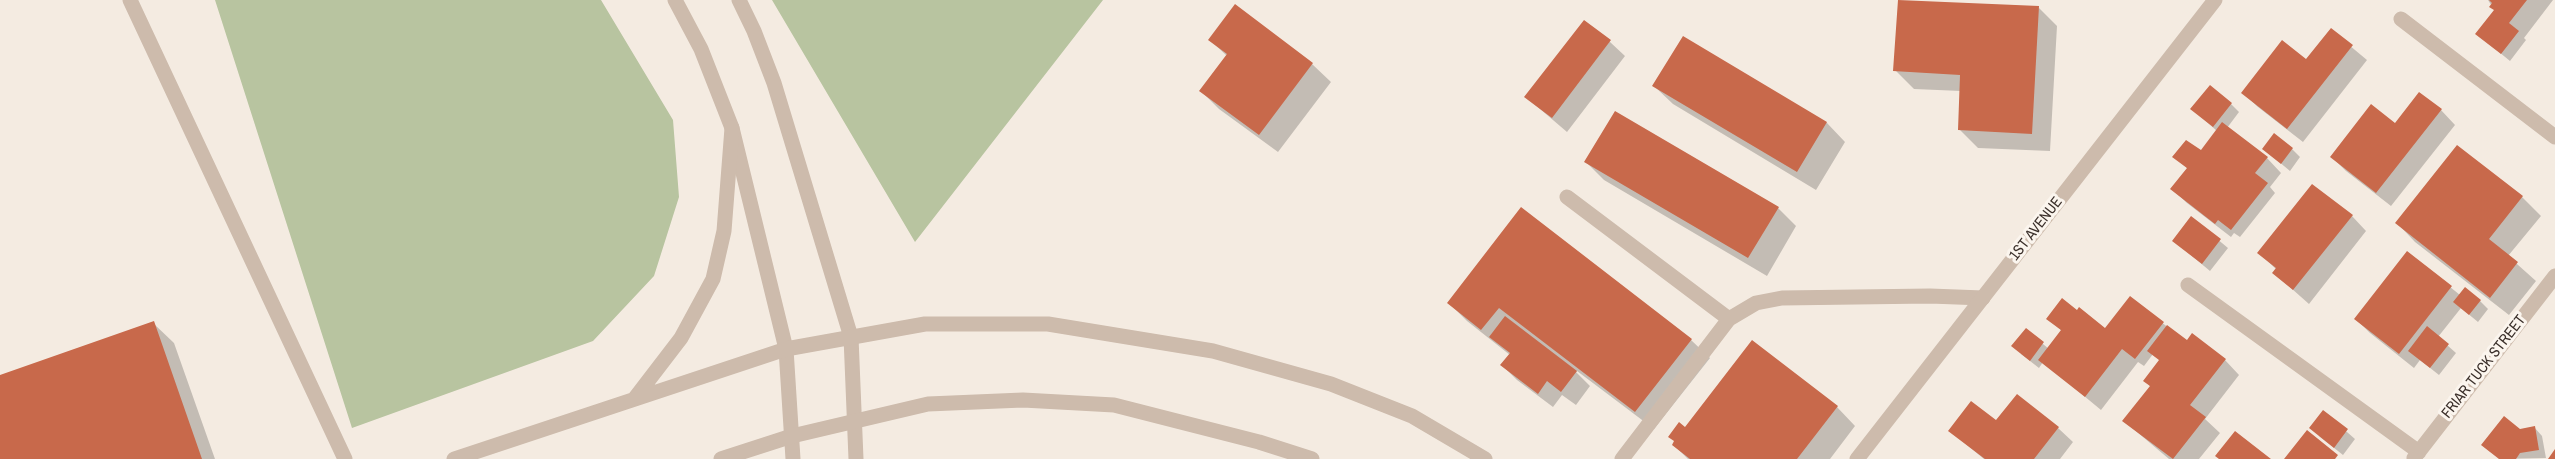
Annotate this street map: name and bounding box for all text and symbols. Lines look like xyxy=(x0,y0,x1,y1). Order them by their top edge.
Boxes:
street label: 1ST AVENUE xyxy=(2006,194,2066,264)
street label: FRIAR TUCK STREET xyxy=(2438,312,2530,422)

